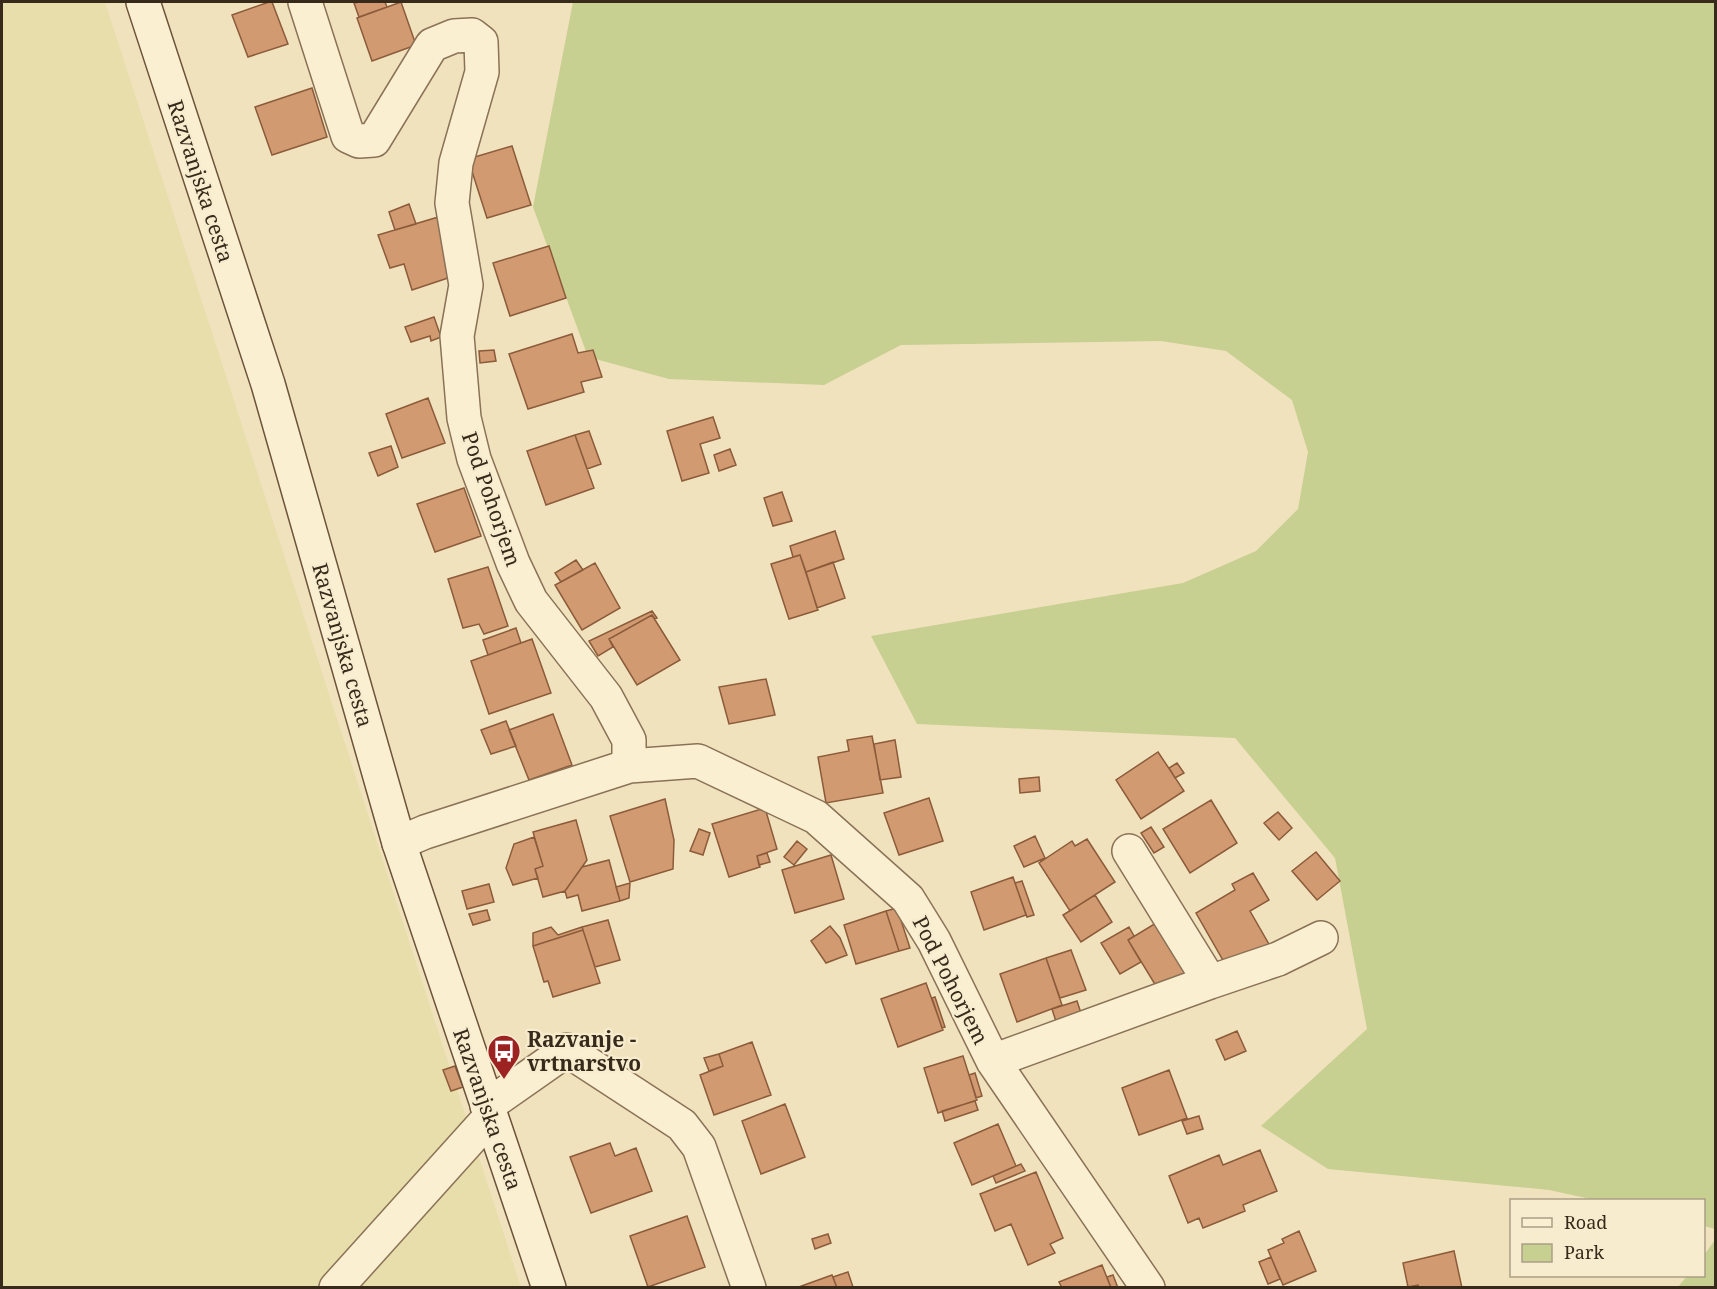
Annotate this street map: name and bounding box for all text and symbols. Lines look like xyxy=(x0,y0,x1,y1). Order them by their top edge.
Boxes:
street label: Razvanjska cesta xyxy=(162,96,240,266)
street label: Pod Pohorjem xyxy=(456,428,528,570)
street label: Razvanjska cesta xyxy=(306,560,380,730)
street label: Pod Pohorjem xyxy=(907,911,995,1049)
street label: Razvanjska cesta xyxy=(447,1024,529,1194)
place label: Razvanje - vrtnarstvo xyxy=(527,1025,641,1077)
bus stop icon: Razvanje - vrtnarstvo xyxy=(486,1033,522,1080)
legend xyxy=(1510,1199,1705,1277)
text: Road xyxy=(1564,1210,1607,1234)
text: Park xyxy=(1564,1240,1604,1264)

